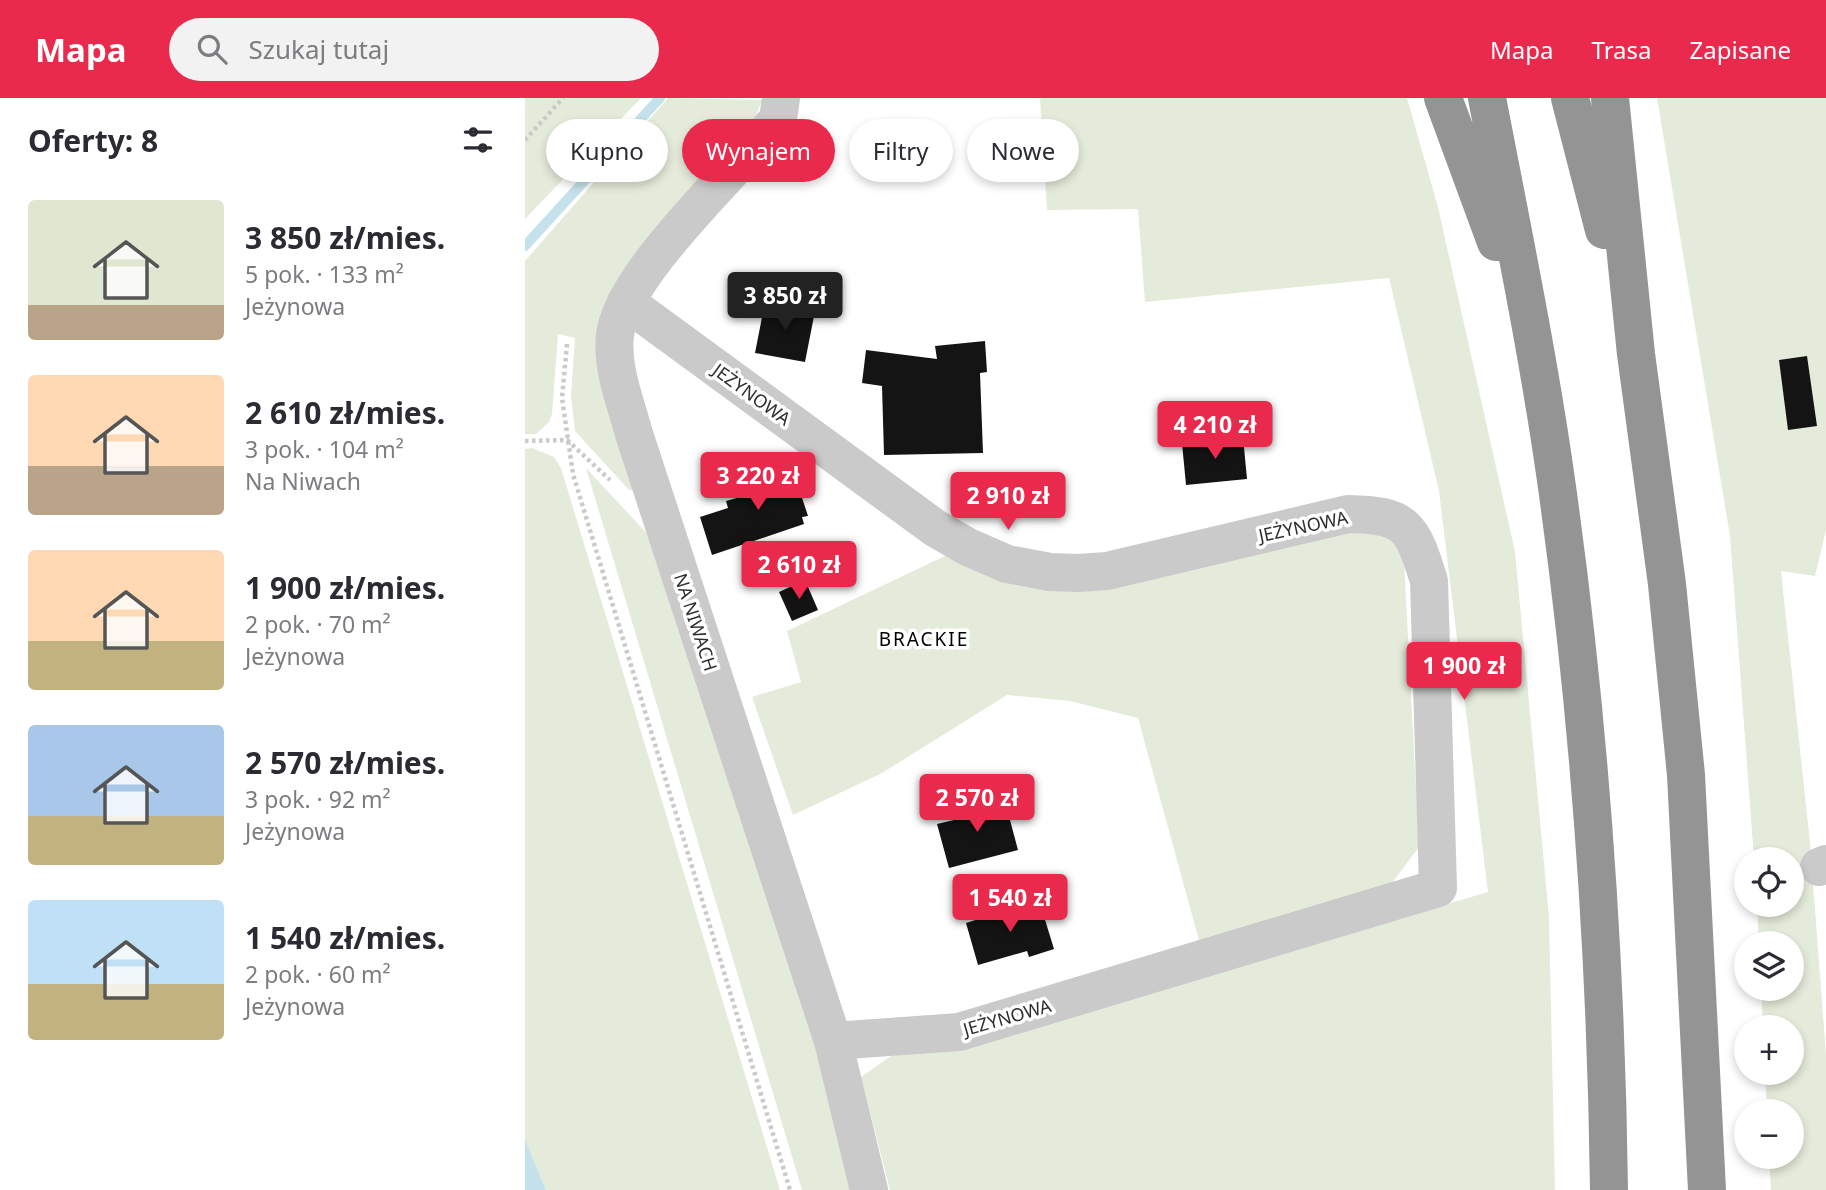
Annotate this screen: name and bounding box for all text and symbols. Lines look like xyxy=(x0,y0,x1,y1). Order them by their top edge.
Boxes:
search box xyxy=(169,18,659,81)
text: Mapa xyxy=(35,27,127,72)
icon: search xyxy=(193,30,231,68)
text: Szukaj tutaj xyxy=(249,31,389,67)
text: Mapa xyxy=(1490,33,1554,66)
text: Trasa xyxy=(1592,33,1652,66)
text: Zapisane xyxy=(1690,33,1791,66)
chip: Kupno xyxy=(546,119,668,182)
chip: Wynajem xyxy=(682,119,835,182)
chip: Filtry xyxy=(849,119,953,182)
chip: Nowe xyxy=(967,119,1079,182)
text: Oferty: 8 xyxy=(28,120,158,161)
icon: filters xyxy=(459,121,497,159)
text: 3 850 zł/mies. xyxy=(245,217,445,258)
icon: home xyxy=(84,228,168,312)
text: 5 pok. · 133 m² xyxy=(245,258,404,290)
pin: 3 850 zł xyxy=(713,272,857,332)
text: 3 850 zł xyxy=(744,279,826,311)
text: Jeżynowa xyxy=(245,290,345,322)
street label: JEŻYNOWA xyxy=(707,357,796,431)
text: 2 610 zł/mies. xyxy=(245,392,445,433)
pin: 4 210 zł xyxy=(1143,402,1287,461)
icon: home xyxy=(84,403,168,487)
text: 4 210 zł xyxy=(1174,408,1256,440)
text: 3 pok. · 104 m² xyxy=(245,433,404,465)
pin: 3 220 zł xyxy=(686,452,830,512)
text: 3 220 zł xyxy=(717,459,799,491)
text: Na Niwach xyxy=(245,465,361,497)
pin: 2 910 zł xyxy=(936,472,1080,532)
text: 2 910 zł xyxy=(967,479,1049,511)
street label: JEŻYNOWA xyxy=(1254,505,1350,548)
pin: 2 610 zł xyxy=(727,542,871,601)
text: 2 610 zł xyxy=(758,548,840,580)
text: 1 900 zł/mies. xyxy=(245,567,445,608)
street label: NA NIWACH xyxy=(669,570,723,674)
icon: home xyxy=(84,578,168,662)
text: 2 pok. · 70 m² xyxy=(245,608,391,640)
district label: BRACKIE xyxy=(879,626,969,652)
text: Jeżynowa xyxy=(245,640,345,672)
pin: 1 900 zł xyxy=(1392,642,1536,702)
text: 1 900 zł xyxy=(1423,649,1505,681)
text: 2 570 zł/mies. xyxy=(245,742,445,783)
icon: home xyxy=(84,753,168,837)
pin: 2 570 zł xyxy=(905,774,1049,834)
text: 2 570 zł xyxy=(936,781,1018,813)
text: 3 pok. · 92 m² xyxy=(245,783,391,815)
text: Jeżynowa xyxy=(245,815,345,847)
map controls xyxy=(1734,847,1804,1169)
button: locate xyxy=(1734,847,1804,917)
pin: 1 540 zł xyxy=(938,874,1082,934)
text: 1 540 zł xyxy=(969,881,1051,913)
text: 1 540 zł/mies. xyxy=(245,917,445,958)
icon: home xyxy=(84,928,168,1012)
button: layers xyxy=(1734,931,1804,1001)
text: 2 pok. · 60 m² xyxy=(245,958,391,990)
text: Jeżynowa xyxy=(245,990,345,1022)
street label: JEŻYNOWA xyxy=(958,993,1054,1042)
button: + xyxy=(1734,1015,1804,1085)
button: − xyxy=(1734,1099,1804,1169)

